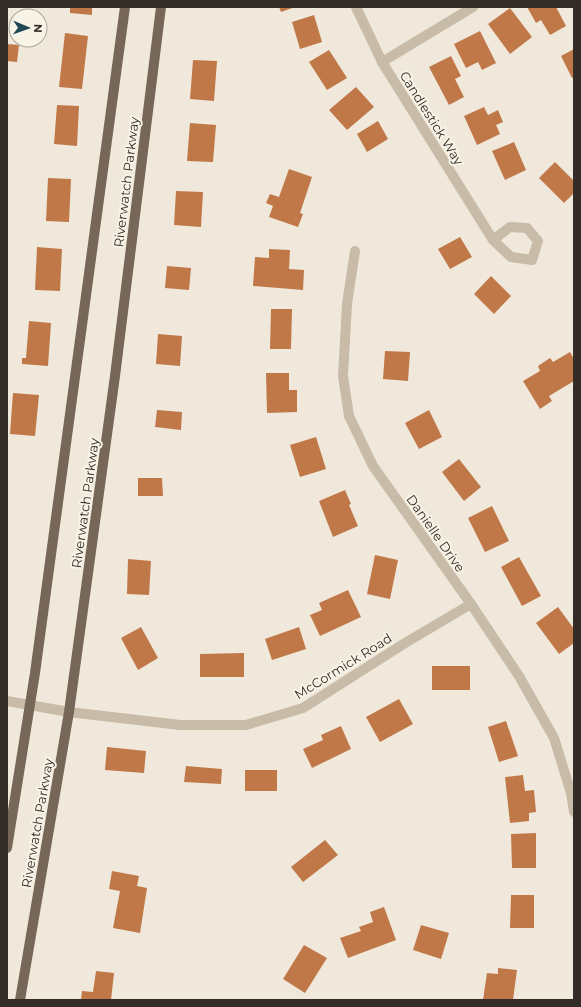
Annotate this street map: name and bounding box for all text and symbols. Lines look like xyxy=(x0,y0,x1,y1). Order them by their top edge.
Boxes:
north arrow xyxy=(8,8,48,48)
text: N xyxy=(31,24,45,33)
street label: Candlestick Way xyxy=(397,68,468,169)
street label: Riverwatch Parkway xyxy=(110,115,142,248)
street label: Riverwatch Parkway xyxy=(68,436,102,569)
street label: Danielle Drive xyxy=(403,491,469,575)
street label: McCormick Road xyxy=(291,630,395,702)
street label: Riverwatch Parkway xyxy=(18,756,56,889)

